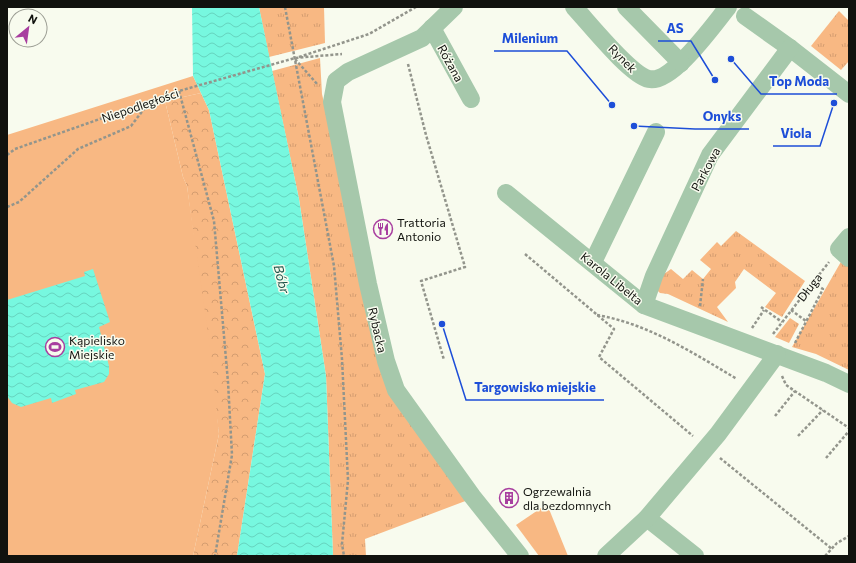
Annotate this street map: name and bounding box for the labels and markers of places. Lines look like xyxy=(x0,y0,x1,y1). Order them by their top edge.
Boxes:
callout: AS xyxy=(658,16,691,41)
callout: Milenium xyxy=(494,26,567,51)
callout: Top Moda xyxy=(761,69,837,94)
callout: Onyks xyxy=(695,104,749,129)
callout: Viola xyxy=(773,121,820,146)
place label: Trattoria Antonio xyxy=(397,215,446,243)
restaurant icon: Trattoria Antonio xyxy=(372,218,394,240)
place label: Kąpielisko Miejskie xyxy=(69,333,125,361)
sports icon: Kąpielisko Miejskie xyxy=(44,336,66,358)
callout: Targowisko miejskie xyxy=(466,375,604,400)
place label: Ogrzewalnia dla bezdomnych xyxy=(523,484,611,512)
building icon: Ogrzewalnia dla bezdomnych xyxy=(498,487,520,509)

